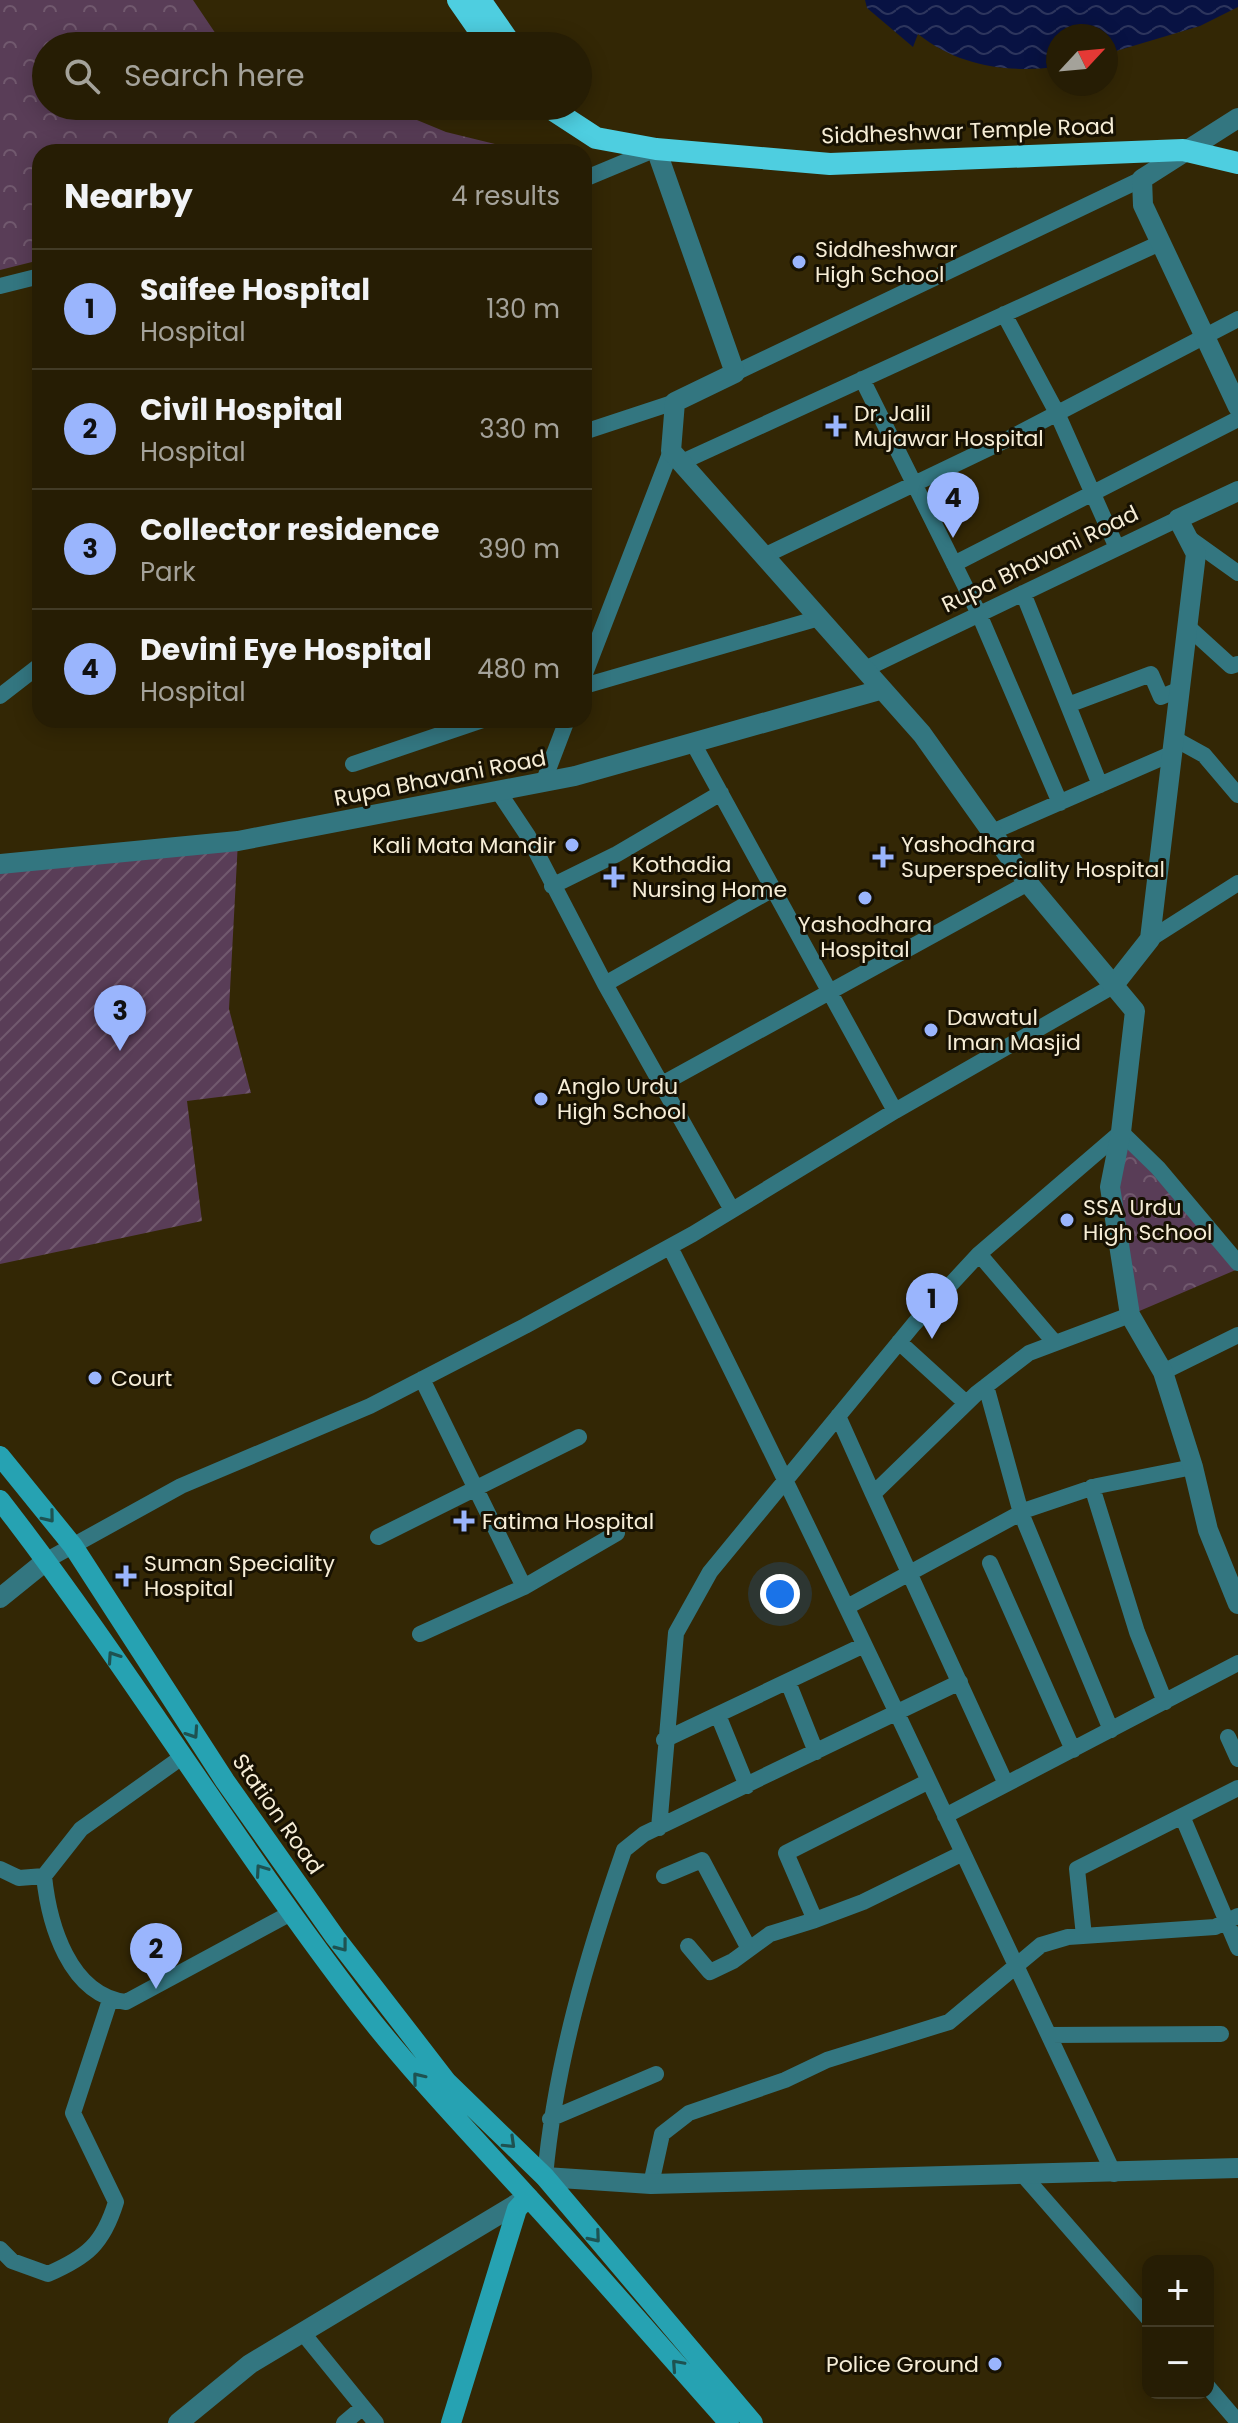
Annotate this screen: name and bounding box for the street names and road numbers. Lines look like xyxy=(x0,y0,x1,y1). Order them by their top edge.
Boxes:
street label: Siddheshwar Temple Road xyxy=(821,110,1115,152)
street label: Rupa Bhavani Road xyxy=(936,498,1144,620)
street label: Rupa Bhavani Road xyxy=(331,742,549,814)
street label: Station Road xyxy=(225,1748,331,1880)

